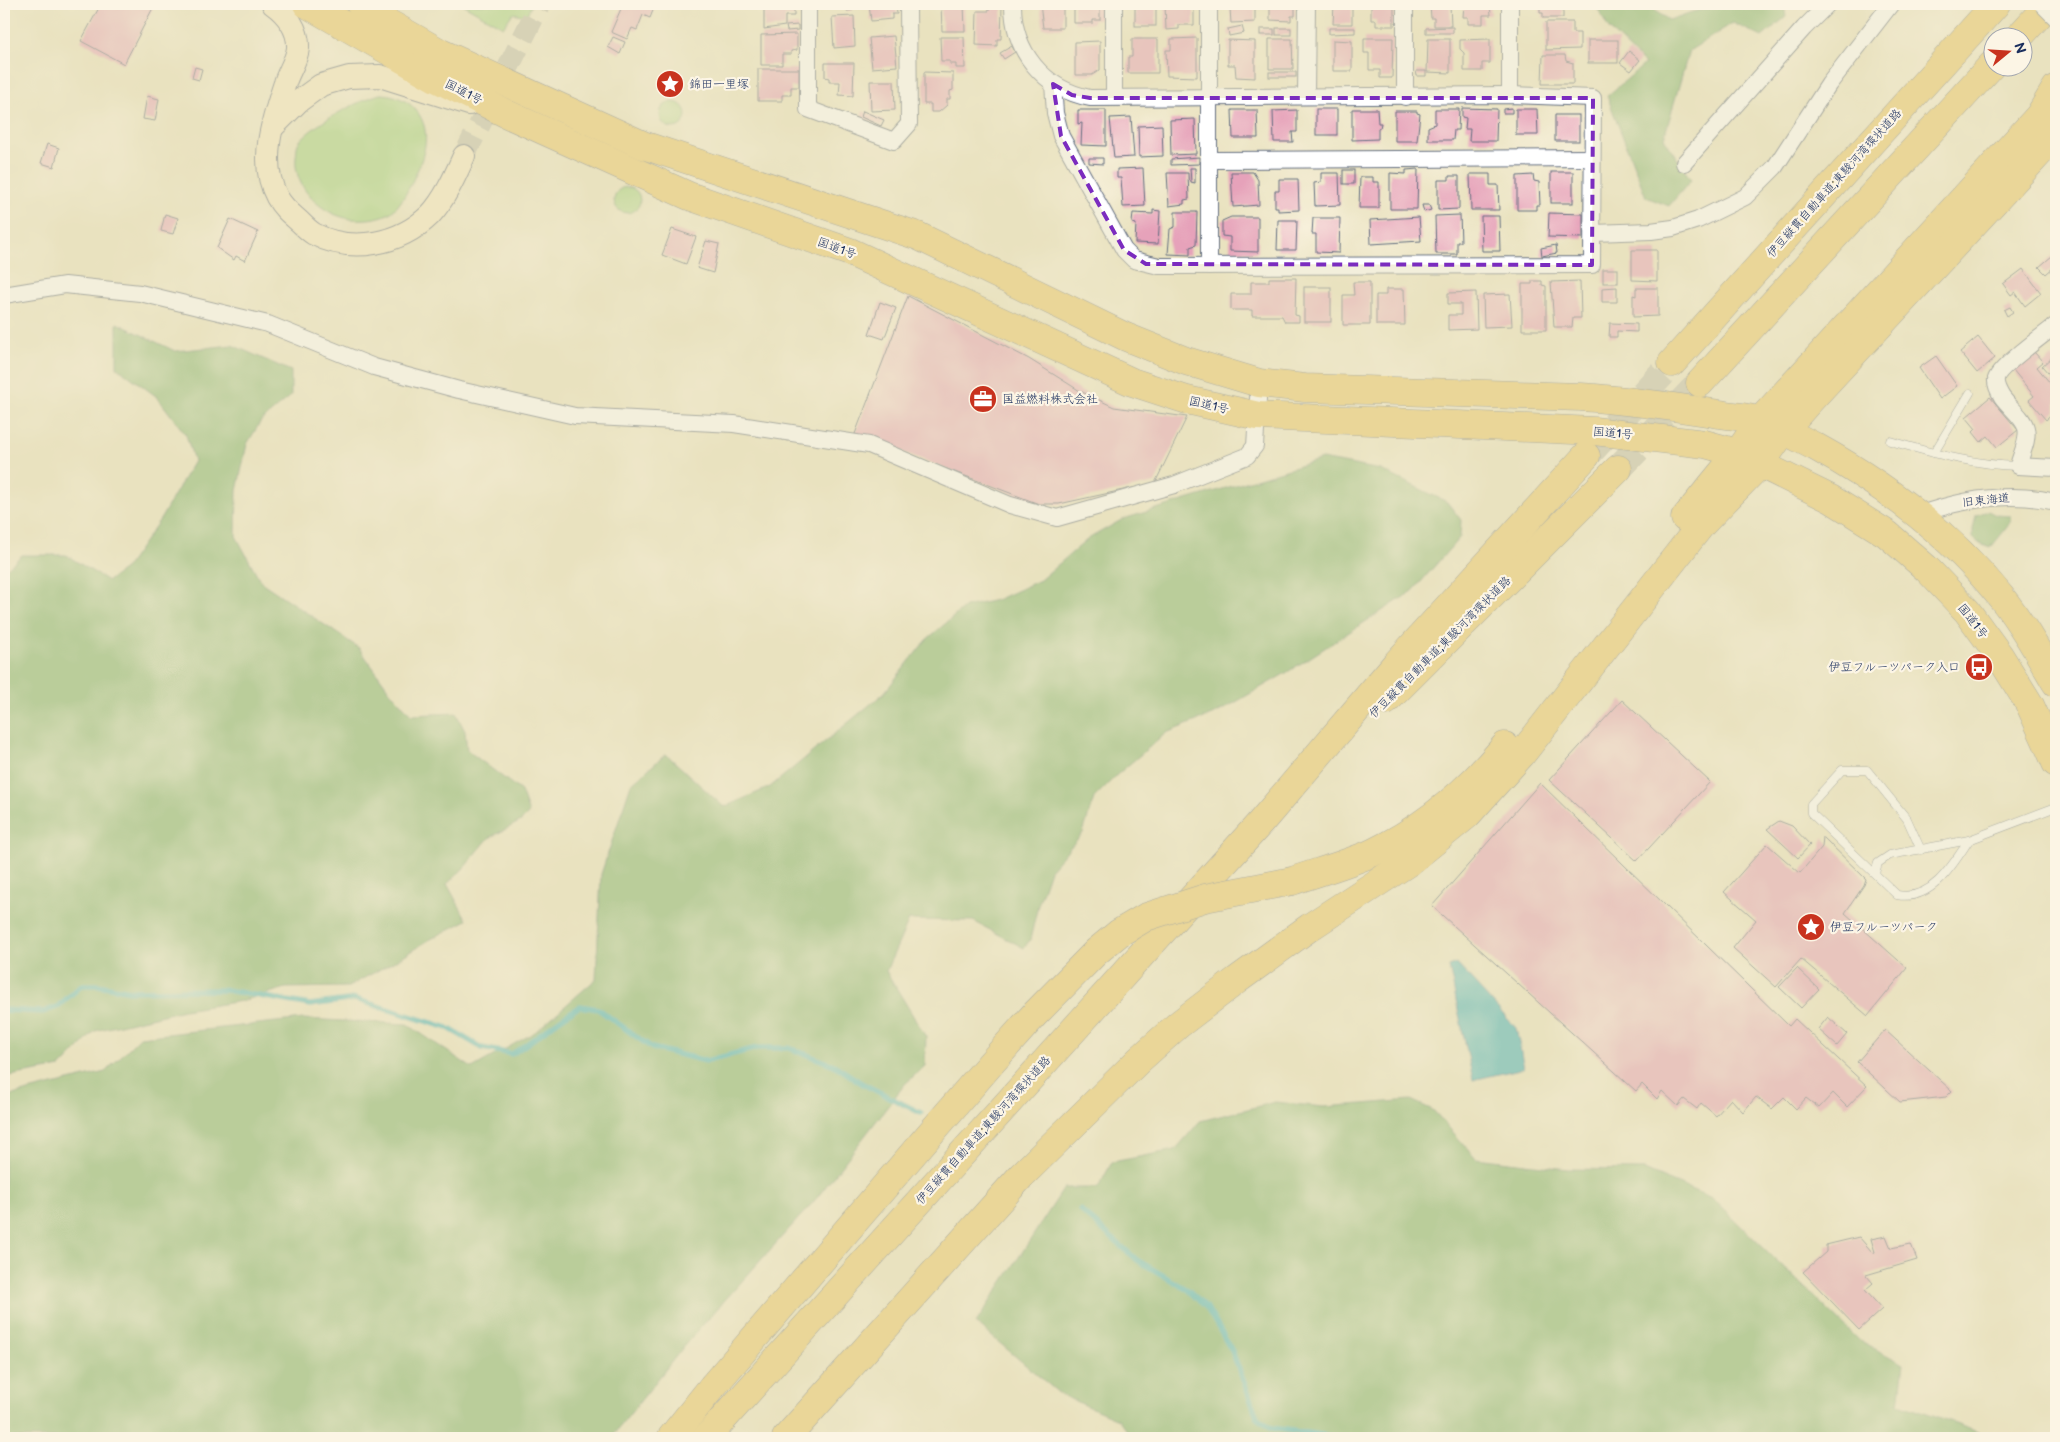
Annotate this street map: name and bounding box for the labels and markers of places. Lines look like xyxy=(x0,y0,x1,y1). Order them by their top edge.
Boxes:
place icon: 錦田一里塚 xyxy=(655,69,685,99)
place label: 錦田一里塚 xyxy=(689,77,749,92)
office icon: 国益燃料株式会社 xyxy=(968,384,998,414)
place label: 国益燃料株式会社 xyxy=(1002,392,1098,407)
bus stop icon: 伊豆フルーツパーク入口 xyxy=(1964,652,1994,682)
place label: 伊豆フルーツパーク入口 xyxy=(1828,660,1960,675)
place icon: 伊豆フルーツパーク xyxy=(1796,912,1826,942)
place label: 伊豆フルーツパーク xyxy=(1830,920,1938,935)

